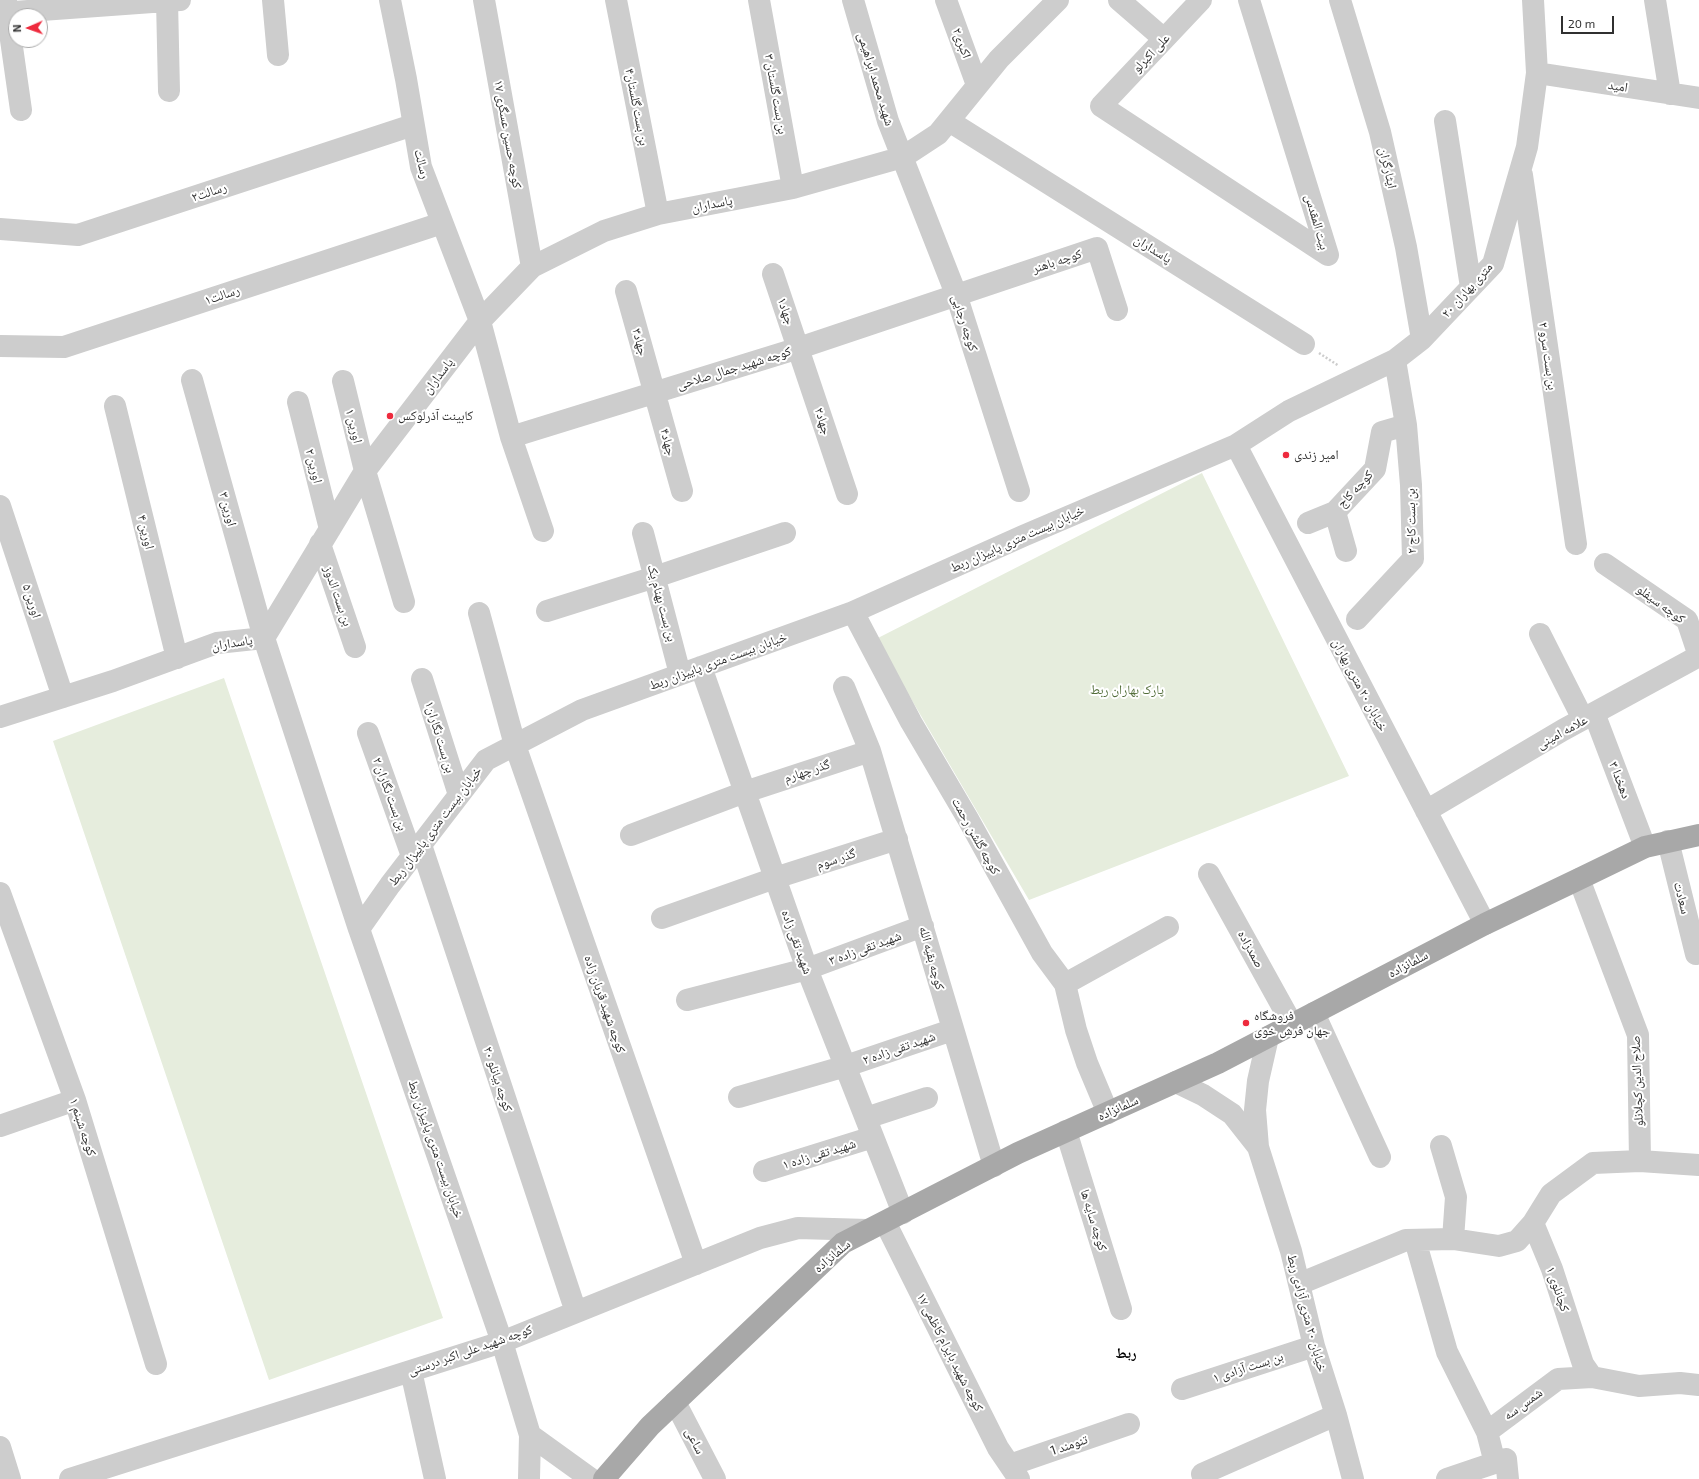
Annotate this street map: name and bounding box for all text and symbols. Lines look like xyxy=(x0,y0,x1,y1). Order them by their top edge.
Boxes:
north arrow xyxy=(8,8,48,48)
scale bar xyxy=(1563,8,1616,34)
text: 20 m xyxy=(1568,16,1595,30)
text: N xyxy=(10,24,23,33)
street label: اکبری۲ xyxy=(949,26,975,60)
street label: شهید محمد ابراهیمی xyxy=(854,30,898,128)
street label: علی اکبرلو xyxy=(1129,30,1173,76)
street label: بن بست گلستان ۳ xyxy=(761,53,791,135)
street label: بن بست گلستان۴ xyxy=(622,67,652,147)
street label: امید xyxy=(1607,77,1629,95)
street label: کوچه حسین عسگری ۱۷ xyxy=(491,79,525,189)
street label: ایثارگران xyxy=(1376,146,1400,190)
street label: رسالت xyxy=(411,147,433,181)
street label: رسالت۲ xyxy=(189,179,229,205)
street label: پاسداران xyxy=(690,192,734,216)
street label: بیت المقدس xyxy=(1302,192,1332,252)
street label: پاسداران xyxy=(1131,231,1175,267)
street label: کوچه باهنر xyxy=(1030,246,1084,276)
street label: ۲۰ متری بهاران xyxy=(1438,259,1496,321)
street label: رسالت۱ xyxy=(202,282,242,308)
street label: کوچه رجایی xyxy=(949,293,981,353)
street label: جهاد۱ xyxy=(774,295,798,327)
street label: بن بست سرو ۲ xyxy=(1536,321,1560,391)
street label: جهاد۳ xyxy=(629,327,651,357)
street label: کوچه شهید جمال صلاحی xyxy=(675,343,793,393)
street label: پاسداران xyxy=(419,355,457,397)
street label: جهاد۲ xyxy=(811,405,835,437)
street label: اورین ۱ xyxy=(342,407,366,445)
place label: کابینت آذرلوکس xyxy=(398,408,473,424)
marker: کابینت آذرلوکس xyxy=(385,411,395,421)
street label: جهاد۴ xyxy=(657,427,679,457)
street label: اورین ۲ xyxy=(302,447,326,485)
place label: امیر زندی xyxy=(1294,447,1339,463)
marker: امیر زندی xyxy=(1281,450,1291,460)
street label: کوچه کاج xyxy=(1334,467,1376,511)
street label: بن بست کاج ۲ xyxy=(1403,488,1419,554)
street label: اورین ۳ xyxy=(216,490,240,528)
street label: خیابان بیست متری پاییزان ربط xyxy=(947,502,1087,576)
street label: اورین ۴ xyxy=(134,513,158,551)
street label: بن بست بهنام یک xyxy=(644,563,680,643)
street label: بن بست الدوز xyxy=(320,564,356,628)
street label: کوچه سیفلو xyxy=(1634,581,1688,627)
street label: اورین ۵ xyxy=(19,582,45,620)
street label: خیابان بیست متری پاییزان ربط xyxy=(647,629,789,693)
street label: پاسداران xyxy=(210,632,254,654)
street label: خیابان ۲۰ متری بهاران xyxy=(1329,636,1391,734)
park label: پارک بهاران ربط xyxy=(1090,682,1164,698)
street label: بن بست نگاران۱ xyxy=(422,699,458,775)
street label: علامه امینی xyxy=(1534,712,1590,752)
street label: بن بست نگاران ۲ xyxy=(369,755,411,833)
street label: گذر چهارم xyxy=(782,756,832,786)
street label: دهخدا ۳ xyxy=(1606,759,1634,801)
street label: خیابان بیست متری پاییزان ربط xyxy=(385,763,485,889)
street label: کوچه گلشن رحمت xyxy=(948,795,1004,877)
street label: گذر سوم xyxy=(814,845,858,873)
street label: سعادت xyxy=(1670,880,1694,916)
street label: شهید تقی زاده xyxy=(778,908,816,976)
street label: کوچه بقیه الله xyxy=(916,924,948,992)
street label: صمدزاده xyxy=(1234,927,1268,971)
street label: شهید تقی زاده ۳ xyxy=(827,928,903,968)
street label: سلمانزاده xyxy=(1385,947,1431,981)
street label: کوچه شهید قربان زاده xyxy=(581,953,629,1055)
place label: فروشگاه جهان فرش خوی xyxy=(1254,1008,1330,1039)
marker: فروشگاه جهان فرش خوی xyxy=(1241,1018,1251,1028)
street label: شهید تقی زاده ۲ xyxy=(860,1028,938,1068)
street label: صلاح الدین کچلانلو xyxy=(1628,1035,1646,1127)
street label: کوچه بیانلو ۲۰ xyxy=(480,1044,516,1114)
street label: خیابان بیست متری پاییزان ربط xyxy=(405,1078,467,1220)
street label: سلمانزاده xyxy=(1095,1092,1141,1124)
street label: کوچه شبنم ۱ xyxy=(66,1096,100,1158)
street label: شهید تقی زاده ۱ xyxy=(780,1135,858,1173)
street label: کوچه سایه ها xyxy=(1077,1187,1111,1253)
street label: سلمانزاده xyxy=(811,1236,853,1276)
street label: خیابان ۲۰ متری آزادی ربط xyxy=(1284,1252,1330,1374)
street label: کچانلوی ۱ xyxy=(1543,1264,1573,1314)
street label: کوچه شهید بایرام کاظمی ۱۷ xyxy=(913,1290,987,1414)
street label: کوچه شهید علی اکبر درستی xyxy=(406,1321,534,1379)
district label: ربط xyxy=(1116,1345,1136,1361)
street label: بن بست آزادی ۱ xyxy=(1211,1348,1285,1386)
street label: شمس سه xyxy=(1500,1385,1546,1423)
street label: ساعی xyxy=(682,1425,708,1457)
street label: تنومند 1 xyxy=(1048,1431,1090,1459)

